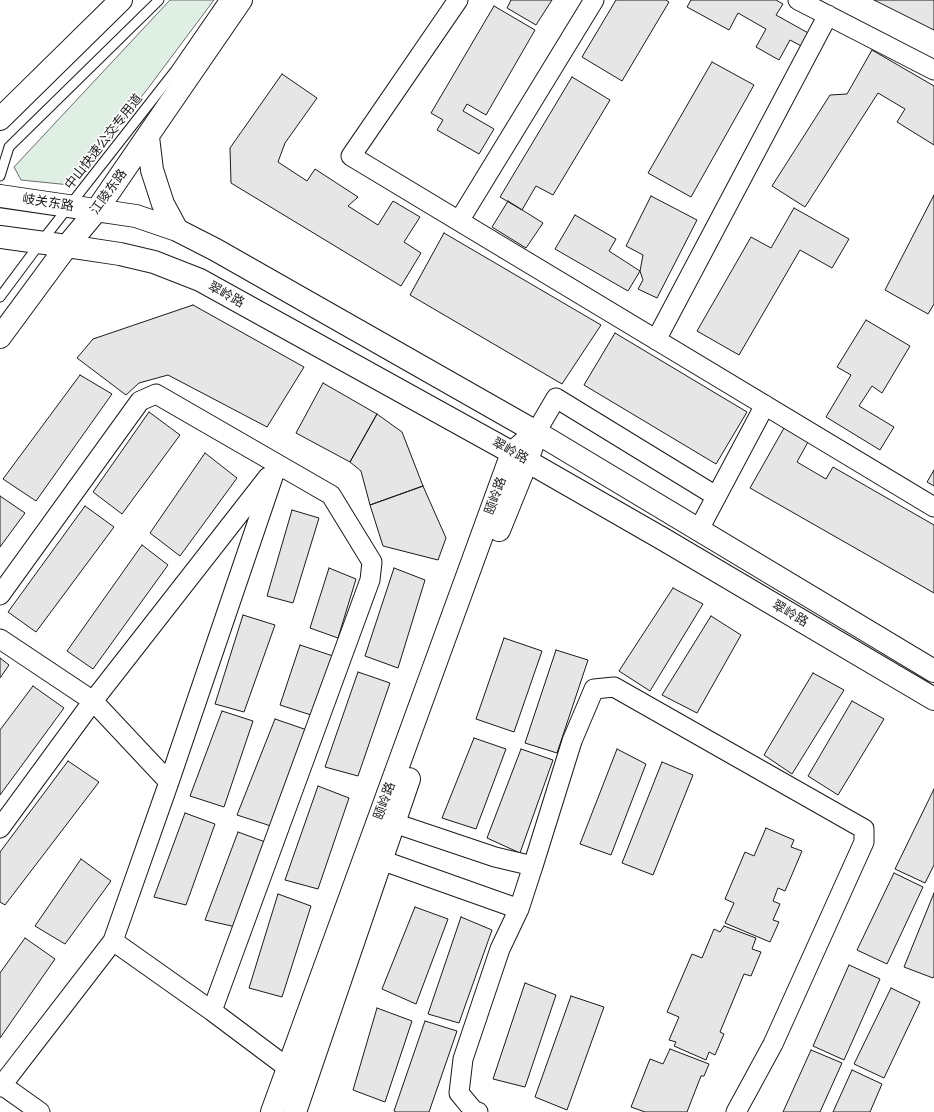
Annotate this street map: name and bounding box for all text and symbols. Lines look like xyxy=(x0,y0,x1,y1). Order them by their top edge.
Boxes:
street label: 中山快速公交专用道 xyxy=(62,91,146,193)
street label: 江陵东路 xyxy=(87,166,131,218)
street label: 岐关东路 xyxy=(21,191,75,215)
street label: 翠岭路 xyxy=(205,279,247,311)
street label: 翠岭路 xyxy=(489,435,531,467)
street label: 颐岭路 xyxy=(482,475,510,517)
street label: 翠岭路 xyxy=(769,597,811,631)
street label: 颐岭路 xyxy=(371,780,399,822)

